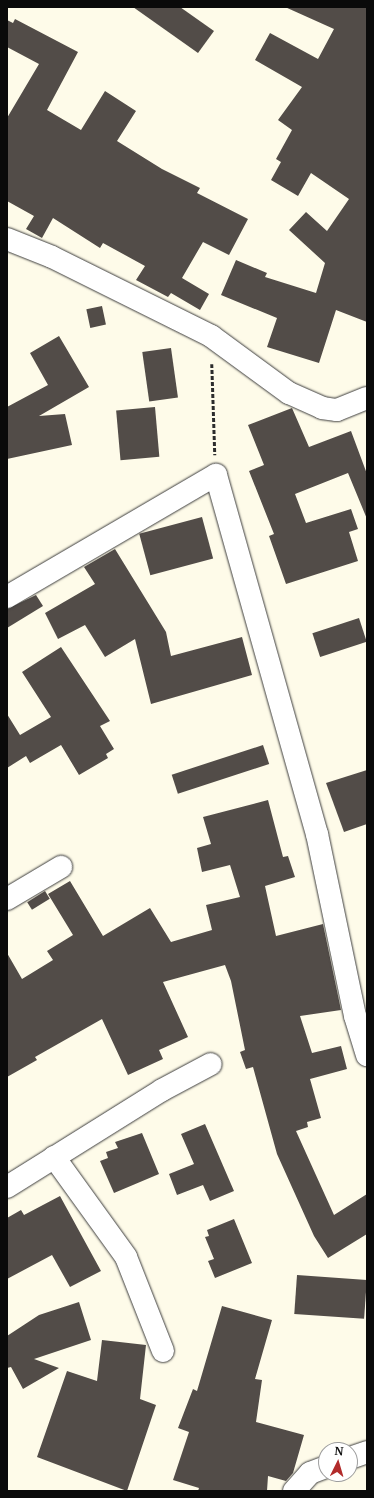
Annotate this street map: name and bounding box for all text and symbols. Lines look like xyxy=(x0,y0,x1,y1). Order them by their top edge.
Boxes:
north arrow xyxy=(318,1442,358,1482)
text: N xyxy=(334,1444,344,1458)

